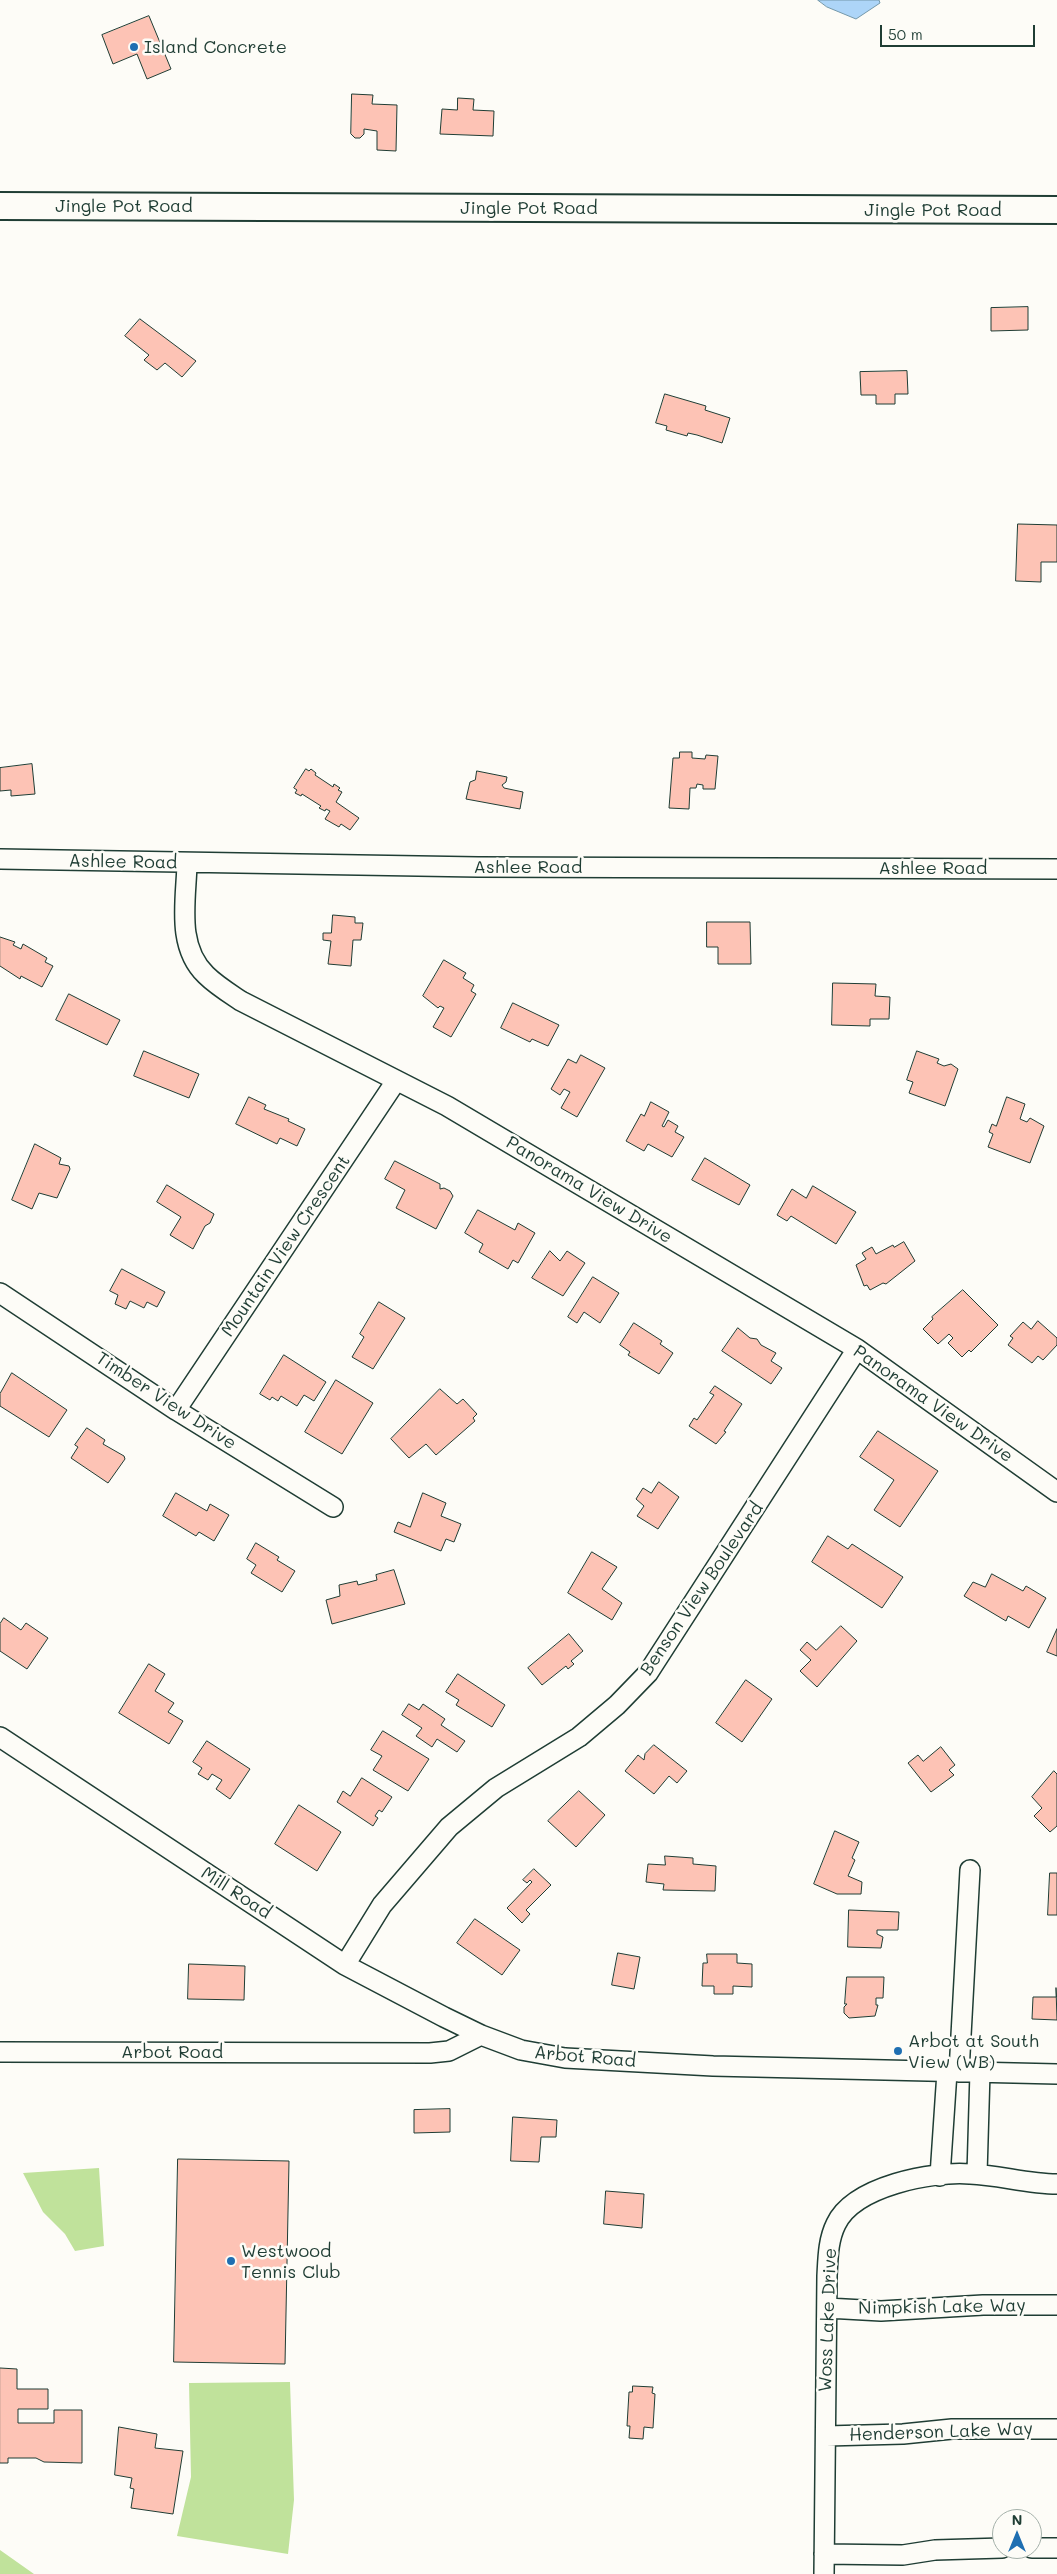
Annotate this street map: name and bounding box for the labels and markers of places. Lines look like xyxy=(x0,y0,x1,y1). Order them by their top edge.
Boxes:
place label: Island Concrete xyxy=(144,36,287,58)
marker: Island Concrete xyxy=(128,41,140,53)
place label: Arbot at South View (WB) xyxy=(908,2030,1039,2072)
marker: Arbot at South View (WB) xyxy=(892,2045,904,2057)
place label: Westwood Tennis Club xyxy=(241,2240,341,2282)
marker: Westwood Tennis Club xyxy=(225,2255,237,2267)

